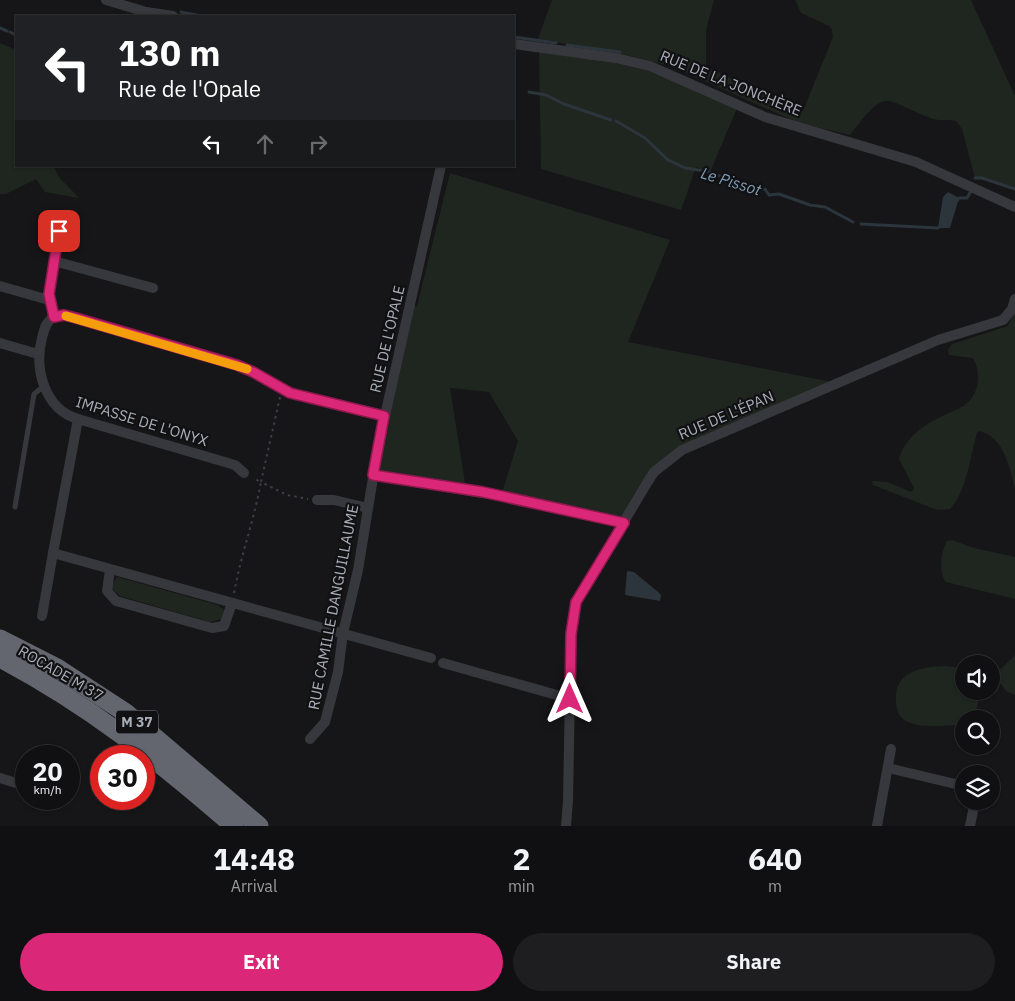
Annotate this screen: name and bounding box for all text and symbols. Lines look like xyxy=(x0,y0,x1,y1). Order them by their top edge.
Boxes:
text: 130 m xyxy=(118,30,221,76)
icon: left xyxy=(35,35,100,100)
street label: RUE DE LA JONCHÈRE xyxy=(657,46,805,120)
text: Rue de l'Opale xyxy=(118,74,261,103)
icon: left xyxy=(198,130,226,158)
icon: ahead xyxy=(251,130,279,158)
icon: right xyxy=(304,130,332,158)
water label: Le Pissot xyxy=(698,162,764,200)
pin xyxy=(38,210,80,252)
icon: arrive xyxy=(45,217,73,245)
street label: RUE DE L'OPALE xyxy=(365,284,409,394)
street label: RUE DE L'ÉPAN xyxy=(675,386,777,444)
street label: IMPASSE DE L'ONYX xyxy=(74,392,210,450)
street label: RUE CAMILLE DANGUILLAUME xyxy=(304,503,362,711)
street label: ROCADE M 37 xyxy=(15,641,107,705)
map controls xyxy=(955,655,1000,810)
button: sound xyxy=(955,655,1000,700)
position arrow xyxy=(543,672,595,724)
road number: M 37 xyxy=(116,710,158,734)
button: search xyxy=(955,710,1000,755)
speed limit sign: 30 xyxy=(90,745,155,810)
text: 20 xyxy=(32,755,63,788)
button: layers xyxy=(955,765,1000,810)
text: km/h xyxy=(33,782,62,797)
text: 14:48 xyxy=(213,839,295,878)
text: 2 xyxy=(512,839,530,878)
text: 640 xyxy=(748,839,802,878)
text: Arrival xyxy=(231,876,277,896)
text: min xyxy=(508,876,535,896)
text: m xyxy=(768,876,782,896)
button: Exit xyxy=(20,933,503,991)
button: Share xyxy=(513,933,995,991)

